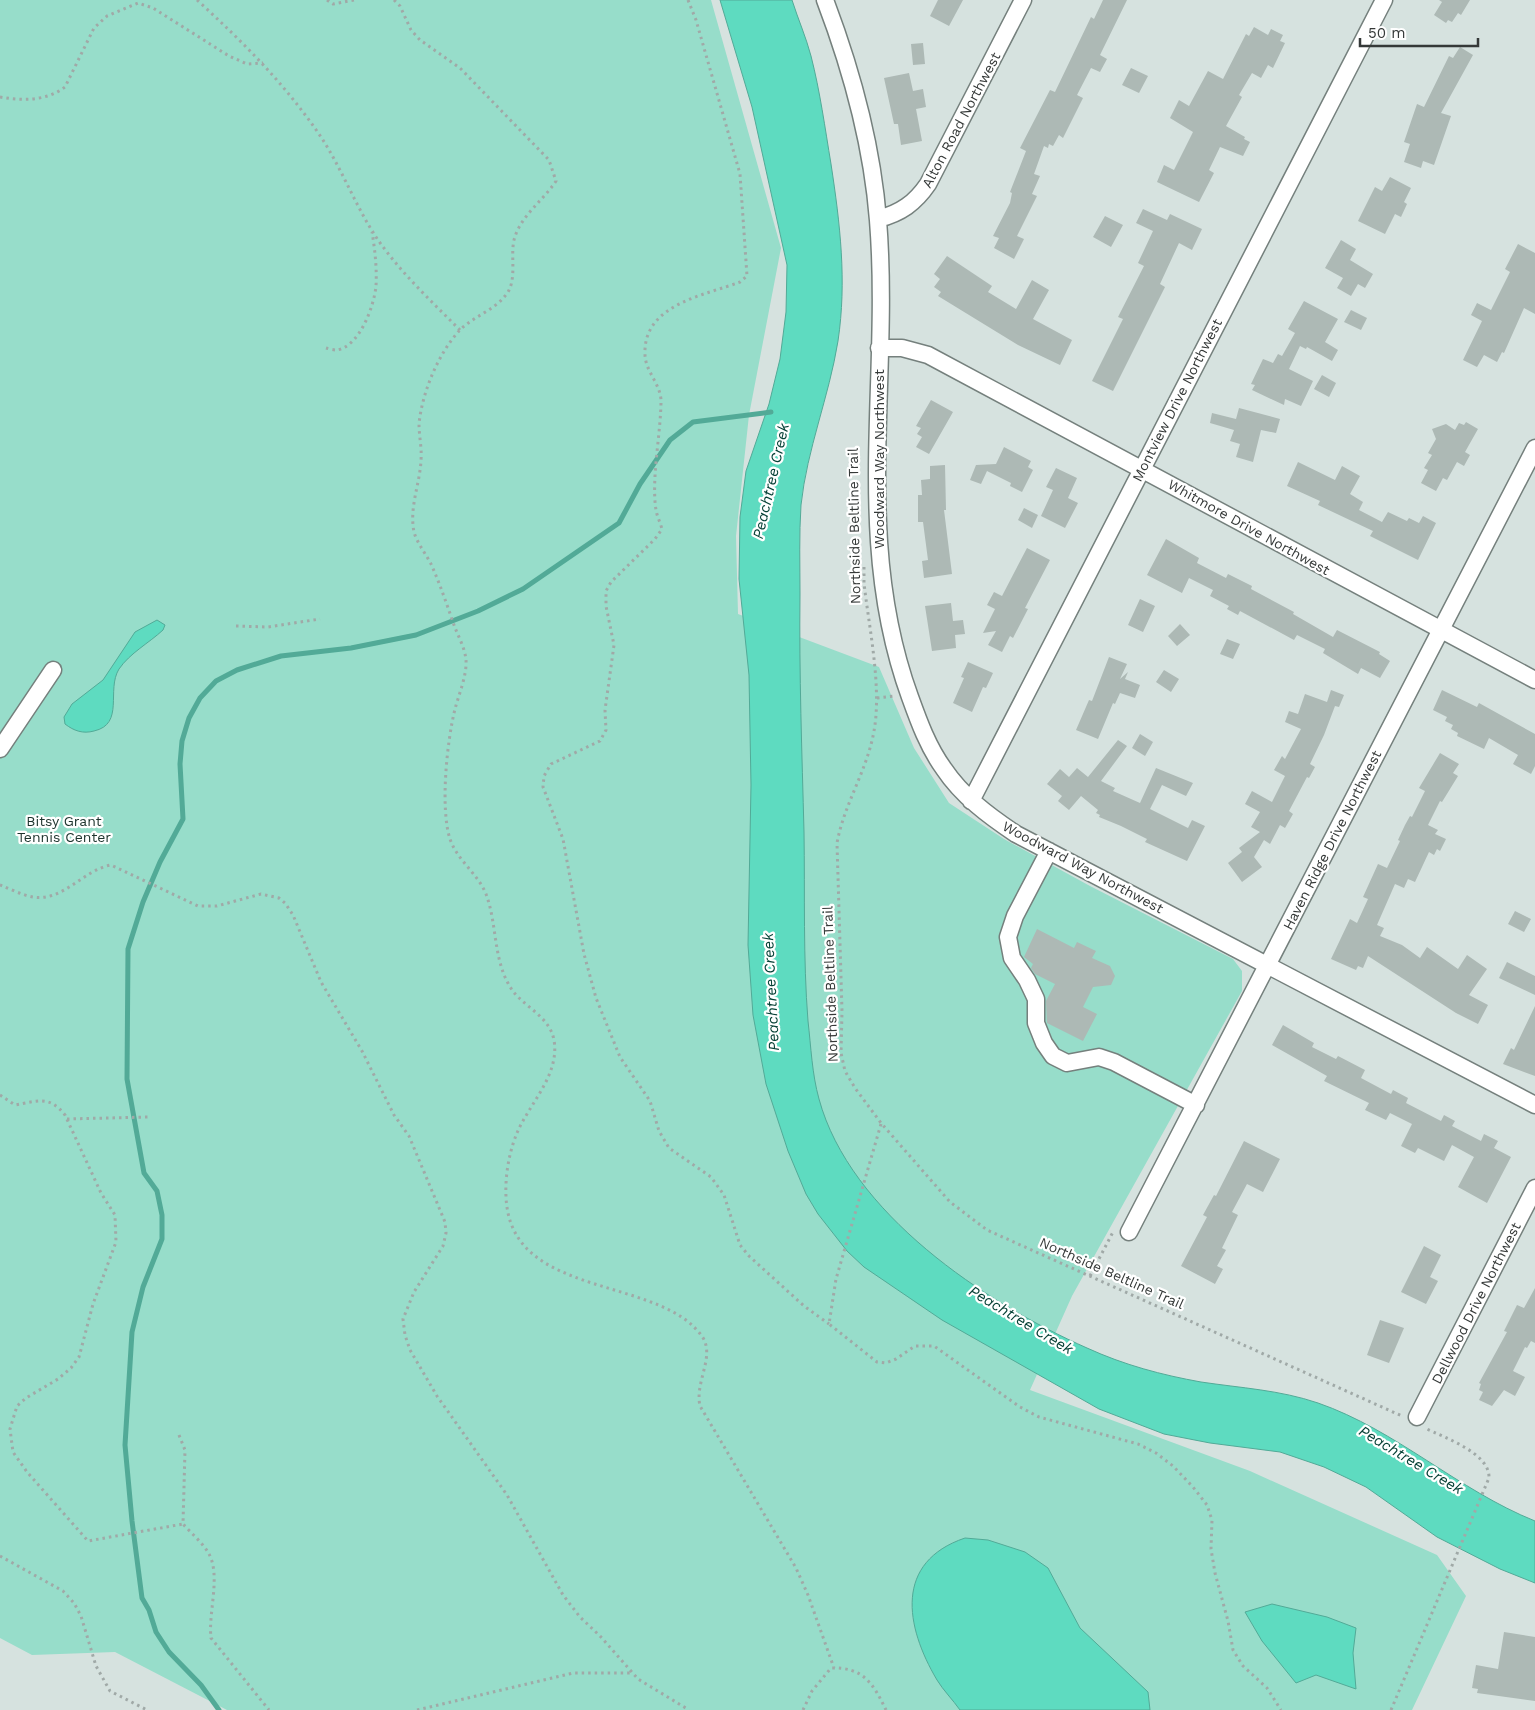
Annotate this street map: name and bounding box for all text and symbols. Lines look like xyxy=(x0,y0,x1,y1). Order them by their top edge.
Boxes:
scale bar xyxy=(1360,15,1478,47)
text: 50 m xyxy=(1368,24,1405,42)
street label: Alton Road Northwest xyxy=(918,49,1004,190)
street label: Montview Drive Northwest xyxy=(1129,316,1225,484)
street label: Woodward Way Northwest xyxy=(871,369,887,549)
water label: Peachtree Creek xyxy=(749,420,793,541)
street label: Northside Beltline Trail xyxy=(845,447,863,604)
street label: Whitmore Drive Northwest xyxy=(1165,476,1333,578)
street label: Haven Ridge Drive Northwest xyxy=(1280,747,1384,932)
park label: Bitsy Grant Tennis Center xyxy=(17,813,111,845)
street label: Woodward Way Northwest xyxy=(1000,818,1166,916)
street label: Northside Beltline Trail xyxy=(819,905,841,1062)
water label: Peachtree Creek xyxy=(759,932,783,1052)
street label: Dellwood Drive Northwest xyxy=(1428,1220,1524,1386)
street label: Northside Beltline Trail xyxy=(1037,1234,1187,1312)
water label: Peachtree Creek xyxy=(966,1282,1077,1359)
water label: Peachtree Creek xyxy=(1356,1422,1467,1499)

